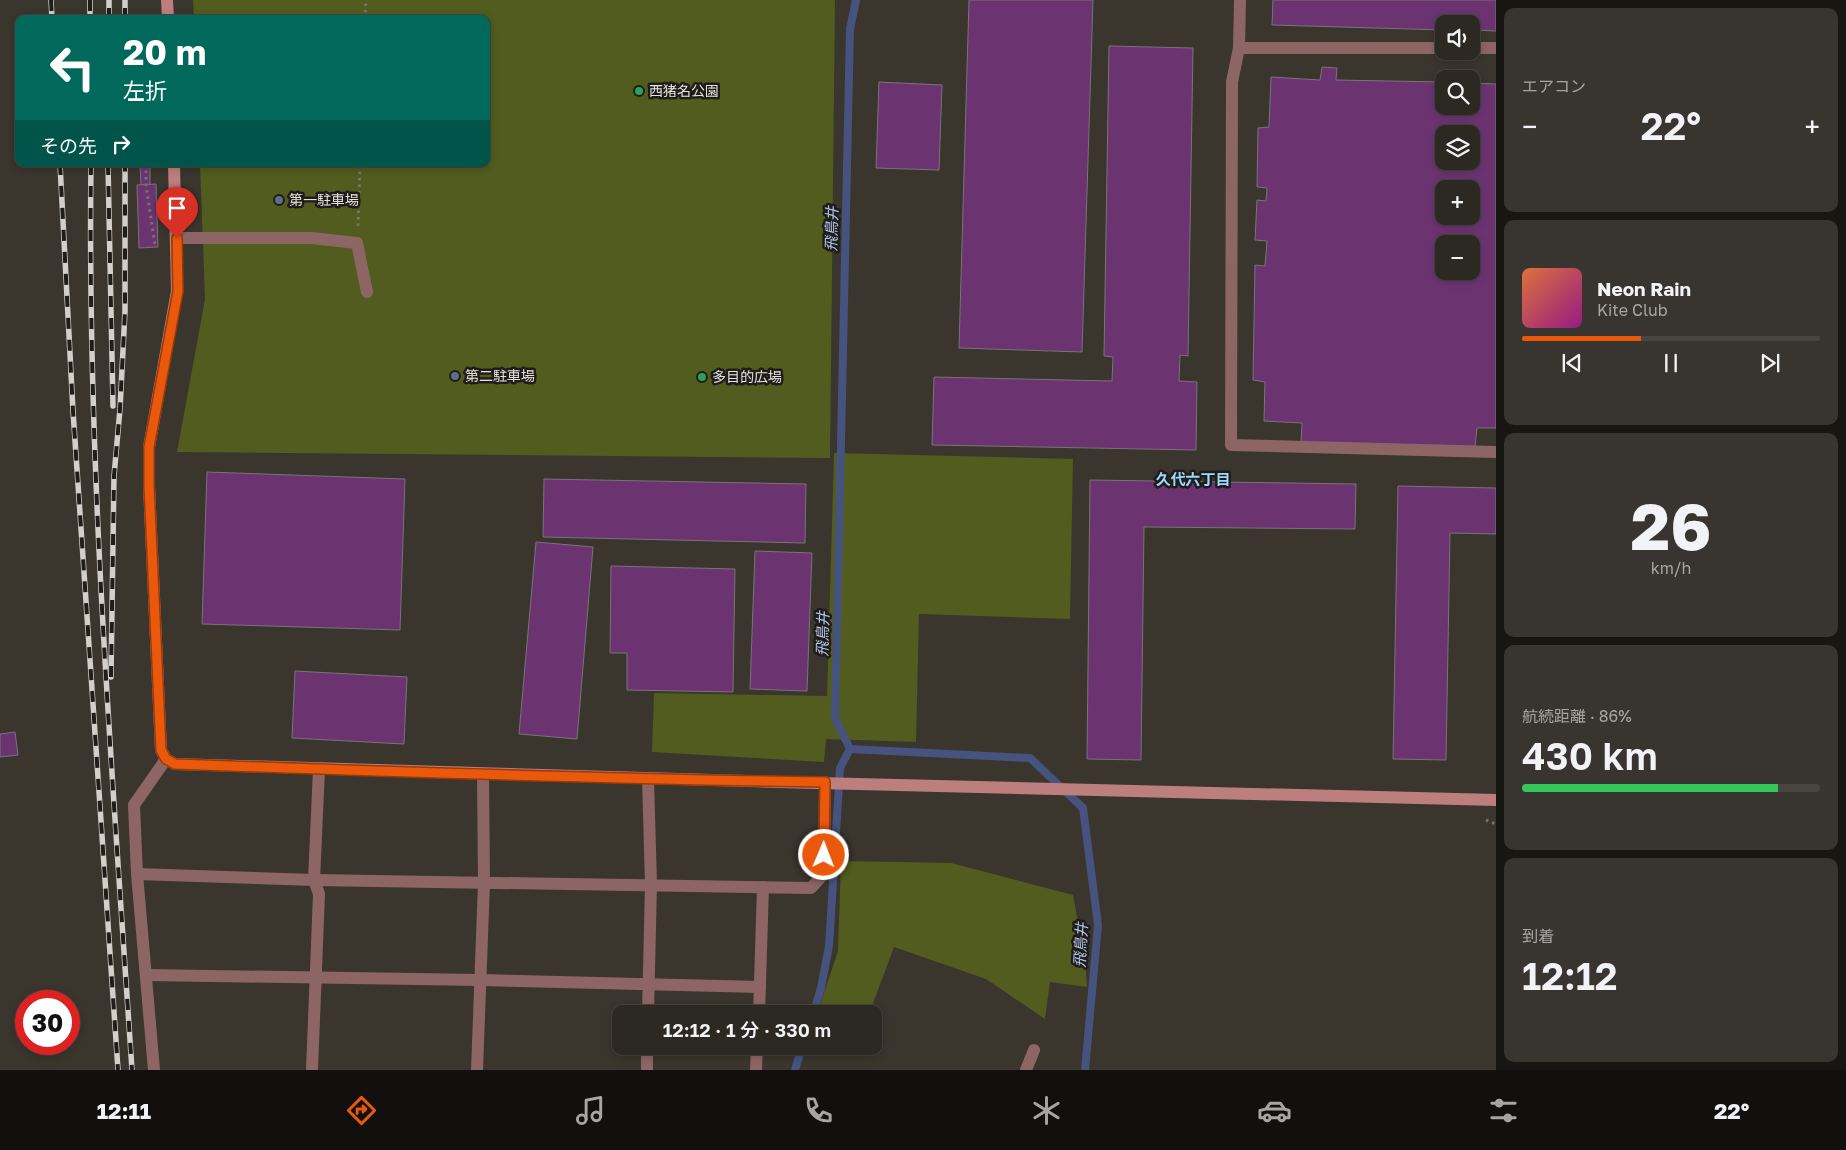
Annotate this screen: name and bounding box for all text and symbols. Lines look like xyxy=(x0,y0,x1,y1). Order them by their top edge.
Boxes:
map controls xyxy=(1435,15,1480,280)
button: sound xyxy=(1435,15,1480,60)
text: 20 m xyxy=(123,31,206,73)
icon: left xyxy=(40,35,105,100)
button: search xyxy=(1435,70,1480,115)
text: エアコン xyxy=(1522,76,1586,96)
text: 左折 xyxy=(123,77,167,104)
place label: 西猪名公園 xyxy=(649,82,719,99)
marker: 西猪名公園 xyxy=(633,85,645,97)
text: 22° xyxy=(1641,103,1701,148)
text: − xyxy=(1522,110,1537,143)
text: + xyxy=(1805,110,1820,143)
button: layers xyxy=(1435,125,1480,170)
icon: right xyxy=(107,130,135,158)
text: その先 xyxy=(40,134,97,157)
button: + xyxy=(1435,180,1480,225)
pin xyxy=(156,187,198,238)
place label: 第一駐車場 xyxy=(289,191,359,208)
icon: arrive xyxy=(163,194,191,222)
marker: 第一駐車場 xyxy=(273,194,285,206)
water label: 飛鳥井 xyxy=(822,204,840,252)
button: − xyxy=(1435,235,1480,280)
text: Neon Rain xyxy=(1597,277,1691,300)
text: Kite Club xyxy=(1597,300,1668,320)
icon: previous xyxy=(1558,349,1586,377)
icon: pause xyxy=(1657,349,1685,377)
icon: next xyxy=(1756,349,1784,377)
place label: 第二駐車場 xyxy=(465,367,535,384)
place label: 多目的広場 xyxy=(712,368,782,385)
marker: 第二駐車場 xyxy=(449,370,461,382)
marker: 多目的広場 xyxy=(696,371,708,383)
district label: 久代六丁目 xyxy=(1155,470,1231,488)
text: 26 xyxy=(1631,486,1711,564)
text: km/h xyxy=(1651,558,1691,578)
water label: 飛鳥井 xyxy=(813,609,831,657)
text: 航続距離 · 86% xyxy=(1522,706,1632,726)
text: 430 km xyxy=(1522,733,1658,778)
position arrow xyxy=(797,828,849,880)
water label: 飛鳥井 xyxy=(1070,920,1090,968)
text: 到着 xyxy=(1522,926,1554,946)
text: 12:12 xyxy=(1522,953,1618,998)
speed limit sign: 30 xyxy=(15,990,80,1055)
text: 12:12 · 1 分 · 330 m xyxy=(663,1018,831,1041)
icon: directions xyxy=(344,1093,379,1128)
icon: music xyxy=(573,1093,608,1128)
icon: phone xyxy=(801,1093,836,1128)
icon: climate xyxy=(1029,1093,1064,1128)
icon: car xyxy=(1257,1093,1292,1128)
icon: filters xyxy=(1486,1093,1521,1128)
text: 12:11 xyxy=(97,1097,151,1124)
text: 22° xyxy=(1714,1097,1749,1124)

